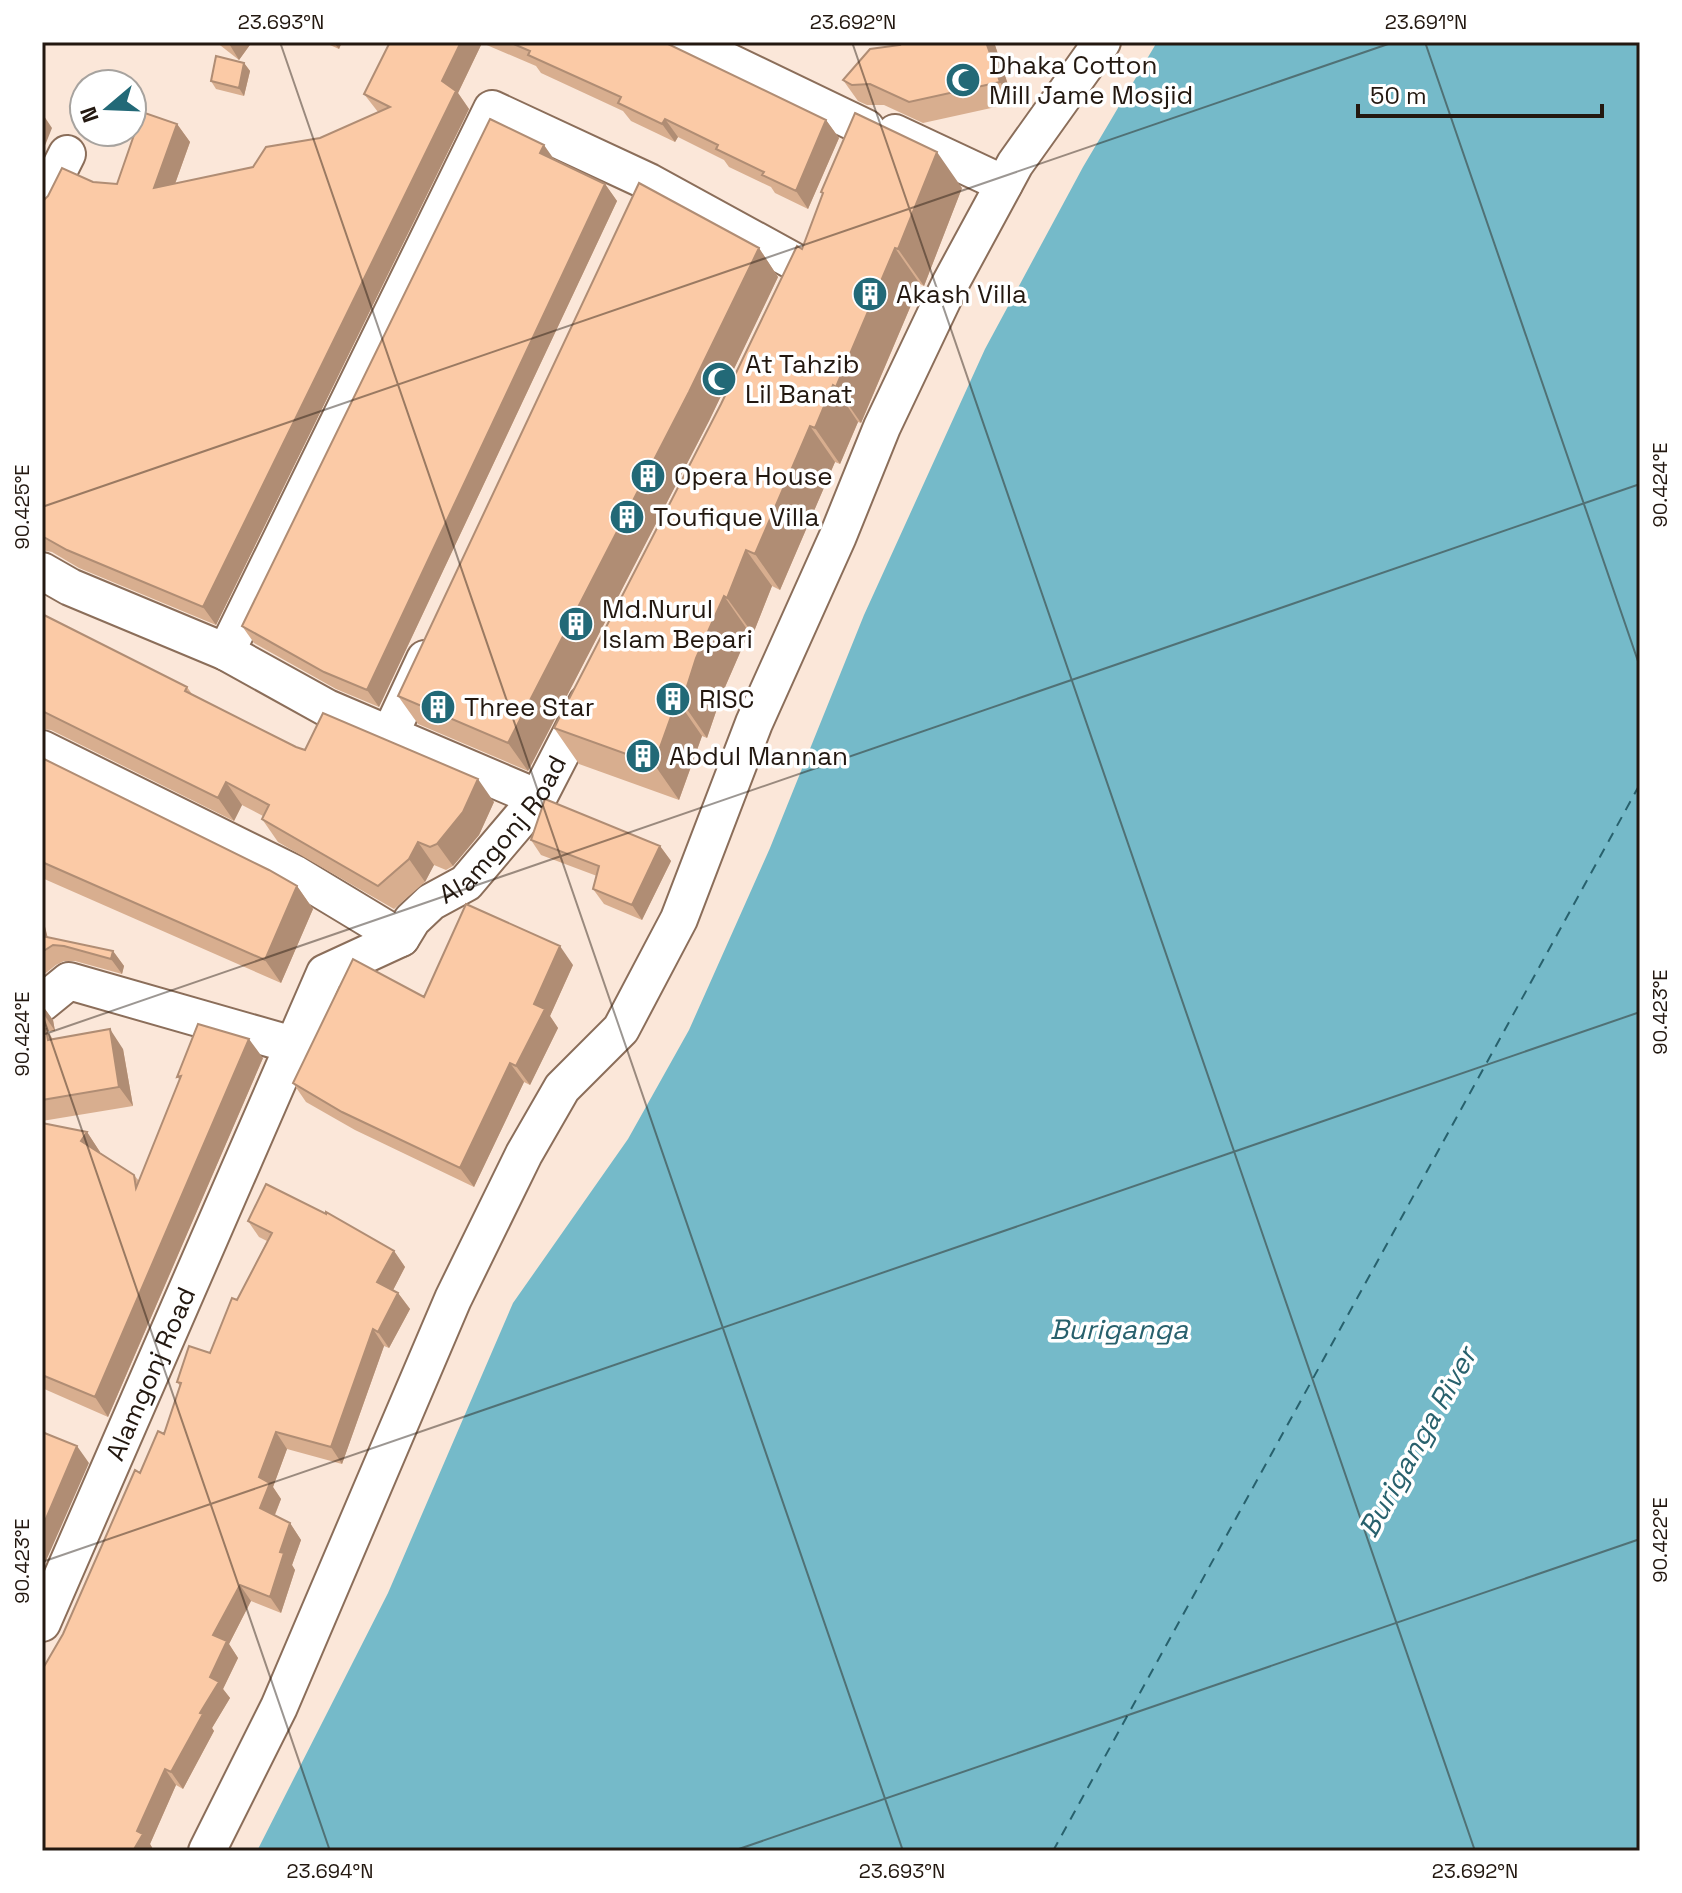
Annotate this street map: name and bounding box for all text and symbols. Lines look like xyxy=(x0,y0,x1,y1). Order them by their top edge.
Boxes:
text: 23.693°N xyxy=(238,9,324,35)
text: 23.692°N xyxy=(810,9,896,35)
text: 23.691°N xyxy=(1385,9,1467,35)
place label: Dhaka Cotton Mill Jame Mosjid xyxy=(989,48,1193,112)
mosque icon: Dhaka Cotton Mill Jame Mosjid xyxy=(944,61,982,99)
north arrow xyxy=(68,68,148,148)
scale bar xyxy=(1358,68,1602,118)
text: 50 m xyxy=(1370,80,1427,111)
text: N xyxy=(73,103,105,126)
building icon: Akash Villa xyxy=(851,275,889,313)
place label: Akash Villa xyxy=(896,277,1027,311)
place label: At Tahzib Lil Banat xyxy=(745,347,859,411)
mosque icon: At Tahzib Lil Banat xyxy=(700,360,738,398)
text: 90.424°E xyxy=(1647,442,1673,528)
building icon: Opera House xyxy=(629,457,667,495)
place label: Opera House xyxy=(674,459,833,493)
text: 90.425°E xyxy=(9,464,35,550)
building icon: Toufique Villa xyxy=(608,498,646,536)
place label: Toufique Villa xyxy=(653,500,819,534)
place label: Md.Nurul Islam Bepari xyxy=(602,592,753,656)
building icon: Md.Nurul Islam Bepari xyxy=(557,605,595,643)
building icon: RISC xyxy=(654,680,692,718)
place label: RISC xyxy=(699,682,754,716)
building icon: Three Star xyxy=(419,688,457,726)
place label: Three Star xyxy=(464,690,595,724)
building icon: Abdul Mannan xyxy=(624,737,662,775)
place label: Abdul Mannan xyxy=(669,739,848,773)
street label: Alamgonj Road xyxy=(433,749,574,912)
text: 90.423°E xyxy=(1647,969,1673,1055)
text: 90.424°E xyxy=(9,991,35,1077)
street label: Alamgonj Road xyxy=(98,1282,203,1466)
water label: Buriganga xyxy=(1050,1311,1189,1347)
water label: Buriganga River xyxy=(1350,1338,1486,1543)
text: 90.422°E xyxy=(1647,1497,1673,1583)
text: 90.423°E xyxy=(9,1518,35,1604)
text: 23.694°N xyxy=(287,1858,373,1884)
text: 23.693°N xyxy=(859,1858,945,1884)
text: 23.692°N xyxy=(1432,1858,1518,1884)

